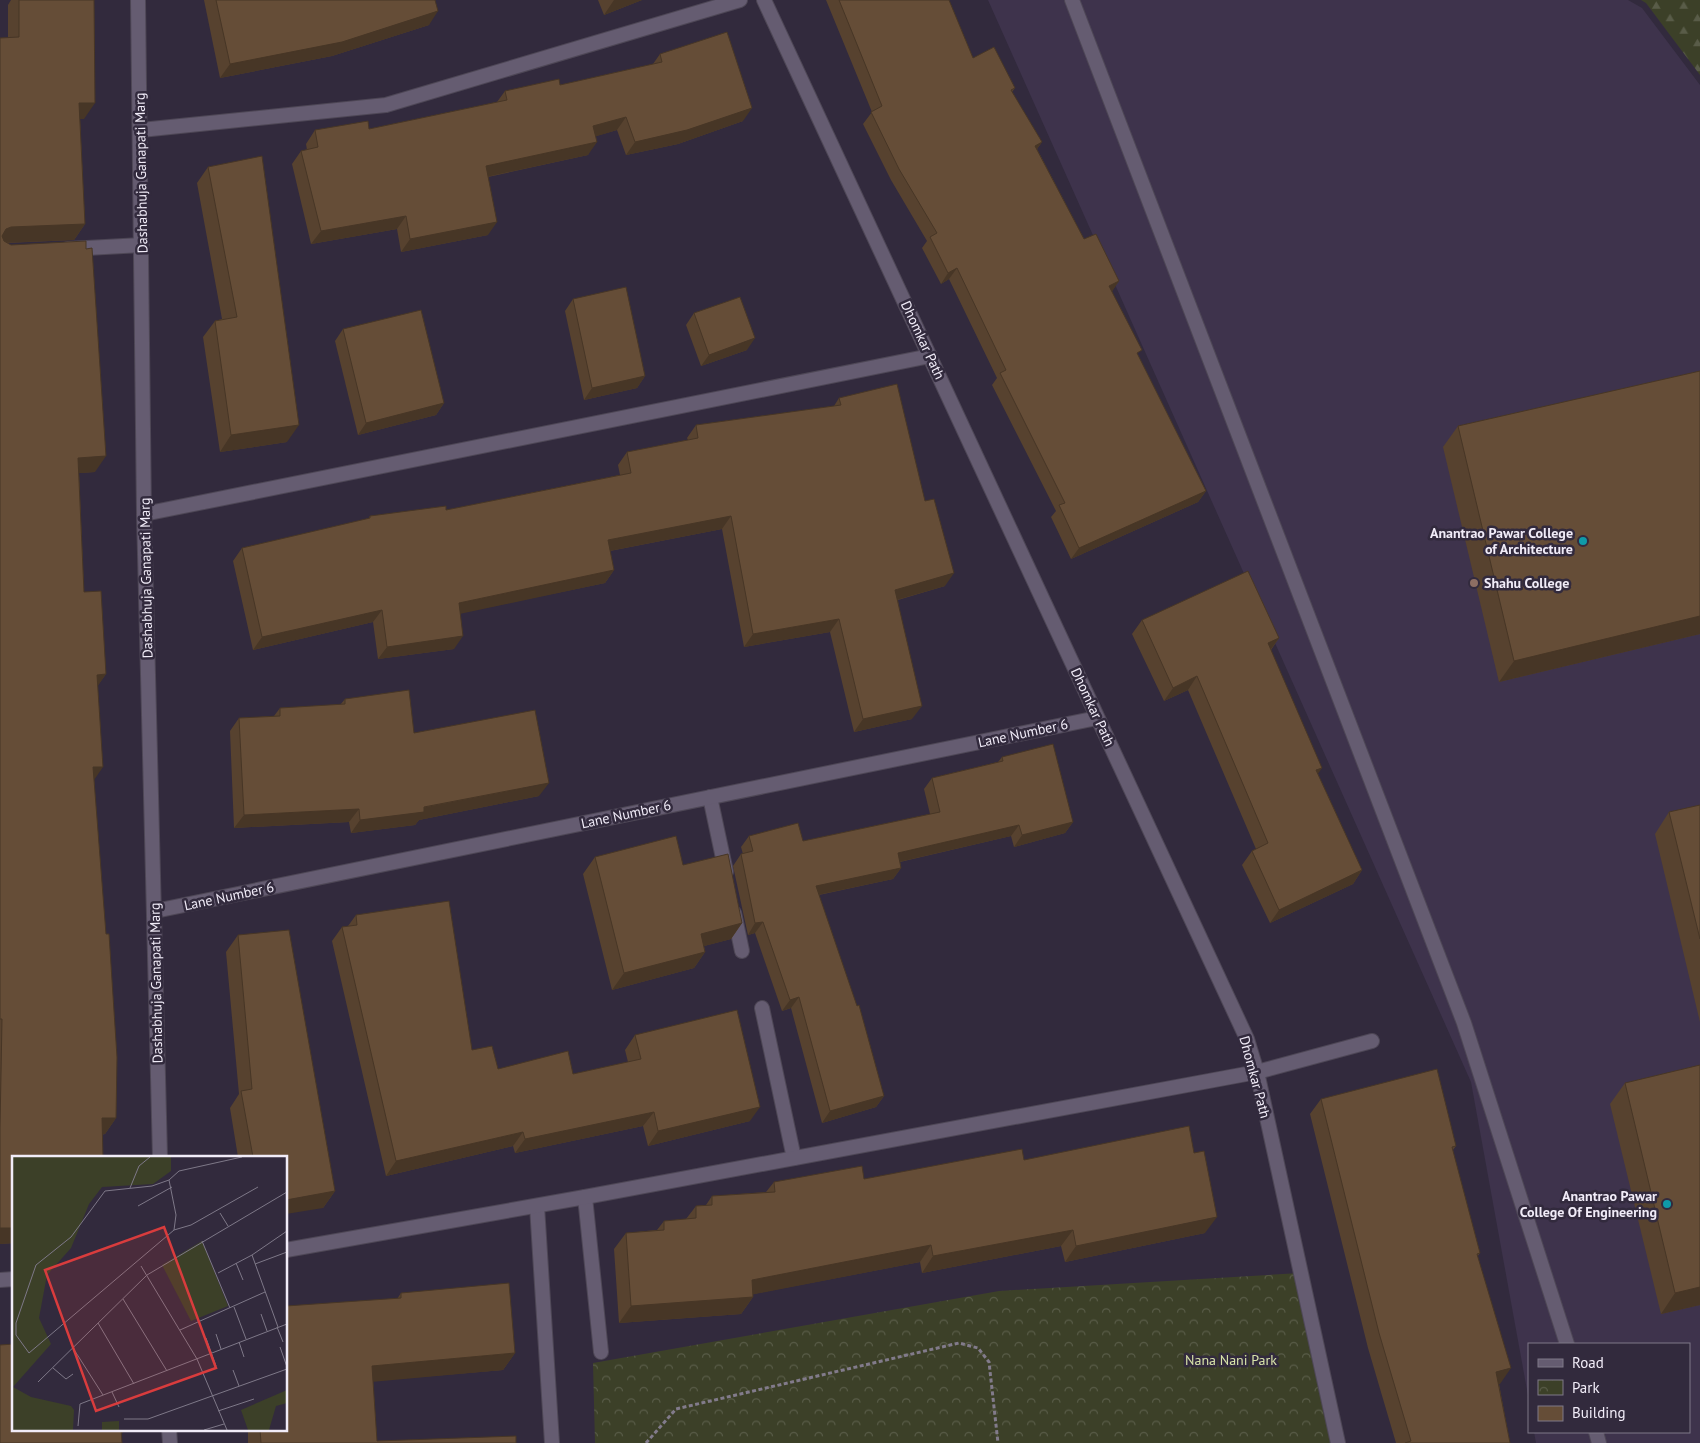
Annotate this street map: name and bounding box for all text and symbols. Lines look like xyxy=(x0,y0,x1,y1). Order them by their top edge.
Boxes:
street label: Dashabhuja Ganapati Marg xyxy=(131,92,151,254)
street label: Dhomkar Path xyxy=(897,298,949,382)
street label: Dashabhuja Ganapati Marg xyxy=(136,497,156,659)
place label: Anantrao Pawar College of Architecture xyxy=(1430,524,1573,558)
marker: Anantrao Pawar College of Architecture xyxy=(1577,535,1589,547)
place label: Shahu College xyxy=(1484,574,1569,592)
marker: Shahu College xyxy=(1468,577,1480,589)
street label: Dhomkar Path xyxy=(1067,665,1119,749)
street label: Lane Number 6 xyxy=(976,715,1070,751)
street label: Lane Number 6 xyxy=(579,796,673,832)
street label: Lane Number 6 xyxy=(182,878,276,914)
street label: Dashabhuja Ganapati Marg xyxy=(146,902,166,1064)
street label: Dhomkar Path xyxy=(1235,1034,1275,1120)
inset map xyxy=(12,1156,288,1430)
place label: Anantrao Pawar College Of Engineering xyxy=(1520,1187,1657,1221)
marker: Anantrao Pawar College Of Engineering xyxy=(1661,1198,1673,1210)
legend xyxy=(1528,1343,1690,1433)
park label: Nana Nani Park xyxy=(1185,1351,1277,1369)
text: Road xyxy=(1572,1353,1604,1372)
text: Park xyxy=(1572,1378,1600,1397)
text: Building xyxy=(1572,1403,1626,1422)

